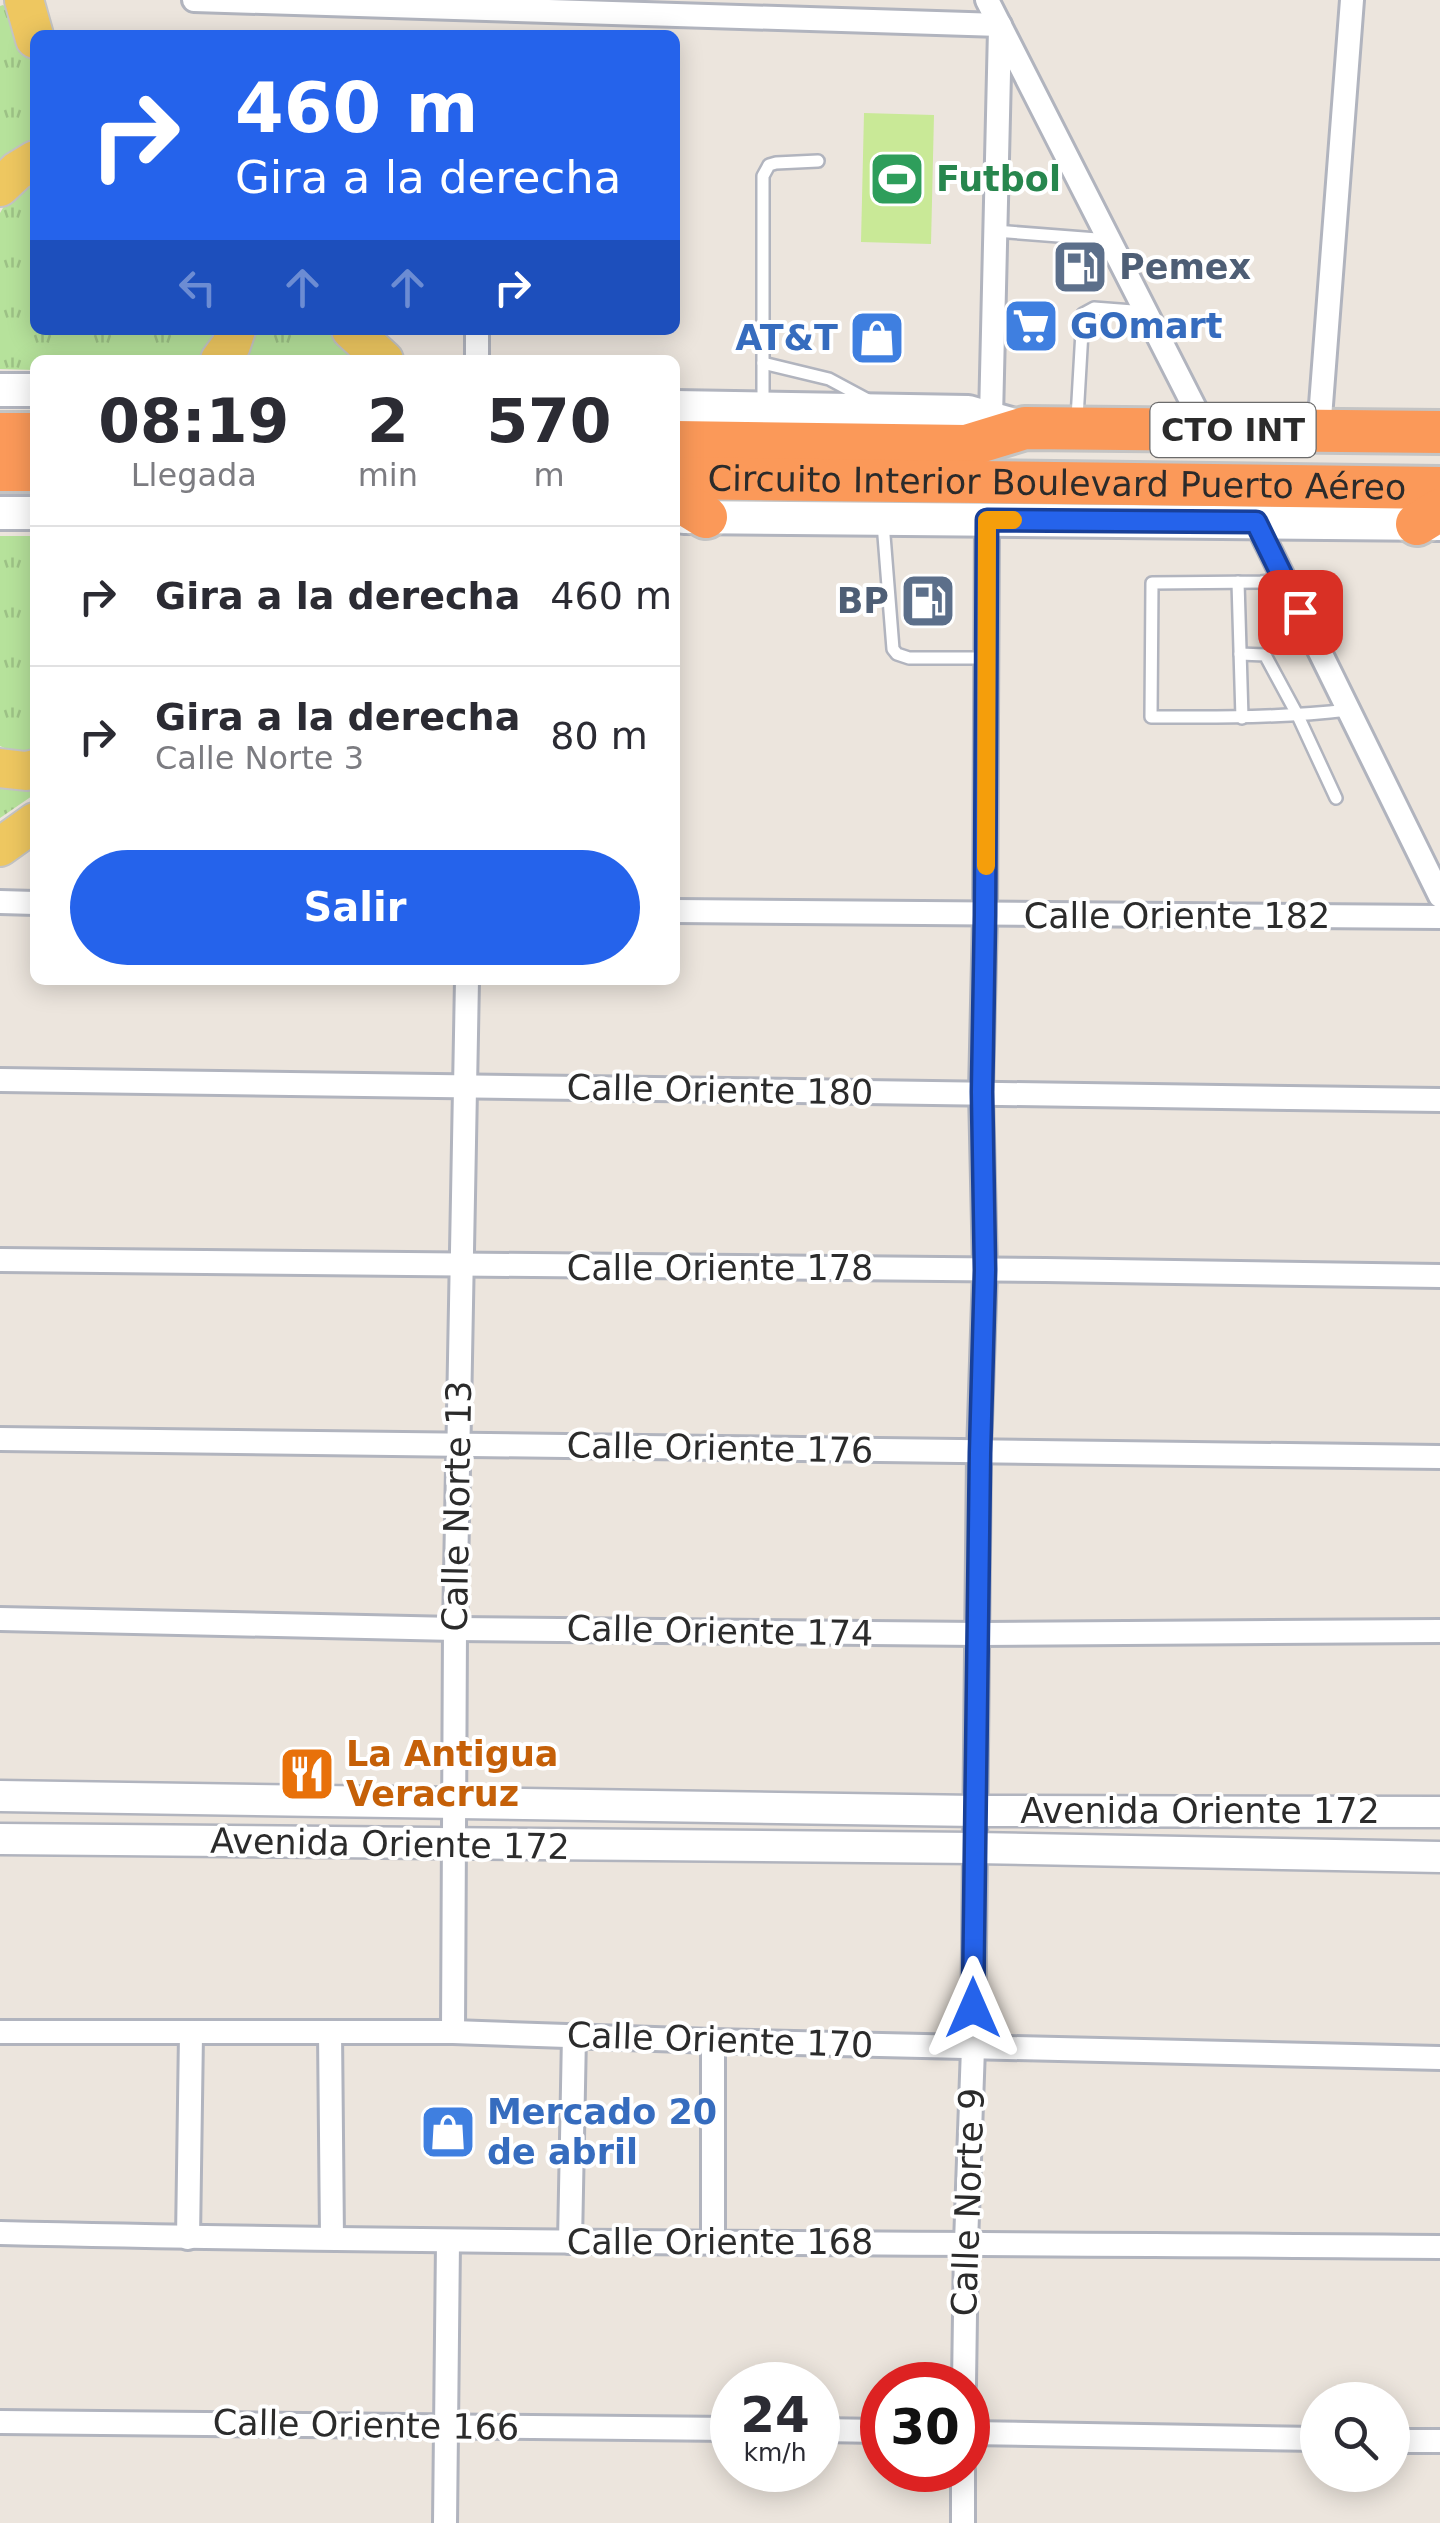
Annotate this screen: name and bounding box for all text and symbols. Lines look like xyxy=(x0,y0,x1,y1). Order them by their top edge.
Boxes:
text: 460 m xyxy=(235,67,478,149)
icon: right xyxy=(70,70,200,200)
sports icon: Futbol xyxy=(867,149,927,209)
text: Gira a la derecha xyxy=(235,151,621,204)
place label: Futbol xyxy=(936,159,1061,199)
fuel station icon: Pemex xyxy=(1050,237,1110,297)
place label: Pemex xyxy=(1119,247,1252,287)
icon: left xyxy=(170,260,225,315)
icon: ahead xyxy=(275,260,330,315)
icon: ahead xyxy=(380,260,435,315)
icon: right xyxy=(485,260,540,315)
supermarket icon: GOmart xyxy=(1001,296,1061,356)
place label: GOmart xyxy=(1070,306,1223,346)
shop icon: AT&T xyxy=(847,308,907,368)
place label: AT&T xyxy=(735,318,838,358)
text: 08:19 xyxy=(98,386,289,456)
text: 2 xyxy=(367,386,409,456)
text: 570 xyxy=(486,386,612,456)
road number: CTO INT xyxy=(1150,403,1316,457)
text: Llegada xyxy=(131,456,257,494)
text: min xyxy=(358,456,418,494)
text: m xyxy=(533,456,565,494)
street label: Circuito Interior Boulevard Puerto Aéreo xyxy=(707,458,1407,508)
icon: right xyxy=(70,569,125,624)
pin xyxy=(1258,570,1343,655)
fuel station icon: BP xyxy=(898,571,958,631)
text: Gira a la derecha xyxy=(155,574,520,618)
text: 460 m xyxy=(550,574,672,618)
place label: BP xyxy=(837,581,889,621)
icon: arrive xyxy=(1273,585,1328,640)
text: Gira a la derecha xyxy=(155,695,520,739)
icon: right xyxy=(70,709,125,764)
text: 80 m xyxy=(550,714,648,758)
text: Calle Norte 3 xyxy=(155,739,364,777)
button: Salir xyxy=(70,850,640,965)
street label: Calle Oriente 182 xyxy=(1024,896,1330,936)
street label: Calle Oriente 180 xyxy=(566,1067,874,1113)
street label: Calle Oriente 178 xyxy=(567,1248,873,1288)
street label: Calle Norte 13 xyxy=(435,1380,479,1632)
street label: Calle Oriente 176 xyxy=(566,1425,874,1471)
street label: Calle Oriente 174 xyxy=(566,1608,874,1654)
place label: La Antigua Veracruz xyxy=(346,1734,558,1814)
restaurant icon: La Antigua Veracruz xyxy=(277,1744,337,1804)
street label: Avenida Oriente 172 xyxy=(1020,1791,1380,1831)
street label: Avenida Oriente 172 xyxy=(210,1821,570,1867)
position arrow xyxy=(921,1956,1025,2060)
street label: Calle Oriente 170 xyxy=(566,2015,874,2065)
street label: Calle Norte 9 xyxy=(944,2087,992,2317)
place label: Mercado 20 de abril xyxy=(487,2092,717,2172)
shop icon: Mercado 20 de abril xyxy=(418,2102,478,2162)
street label: Calle Oriente 168 xyxy=(567,2222,873,2262)
speed limit sign: 30 xyxy=(860,2362,990,2492)
map controls xyxy=(1300,2382,1410,2492)
button: search xyxy=(1300,2382,1410,2492)
text: 24 xyxy=(740,2386,810,2444)
street label: Calle Oriente 166 xyxy=(212,2402,520,2448)
text: km/h xyxy=(743,2438,807,2467)

